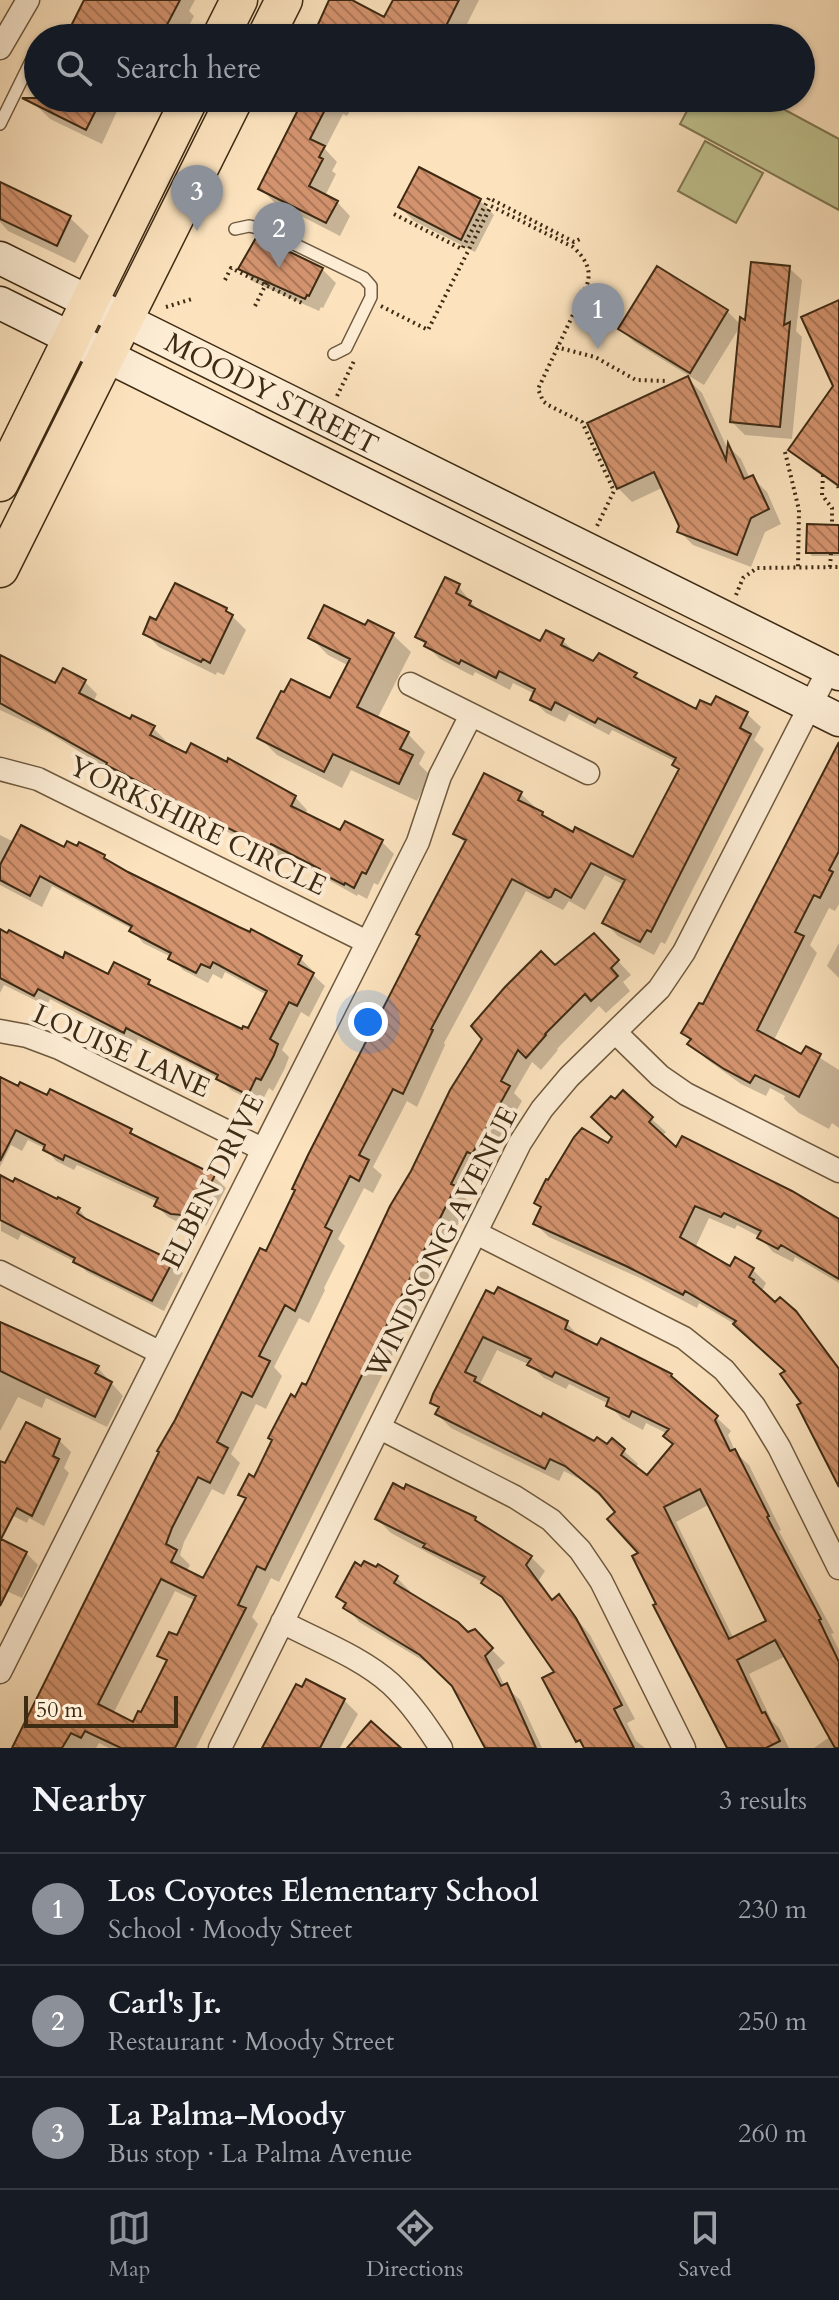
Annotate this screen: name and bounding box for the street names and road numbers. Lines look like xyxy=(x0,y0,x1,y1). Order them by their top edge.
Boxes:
street label: MOODY STREET xyxy=(158,324,385,464)
street label: YORKSHIRE CIRCLE xyxy=(62,747,333,905)
street label: LOUISE LANE xyxy=(27,995,216,1107)
street label: ELBEN DRIVE xyxy=(152,1088,273,1275)
street label: WINDSONG AVENUE xyxy=(356,1100,527,1386)

